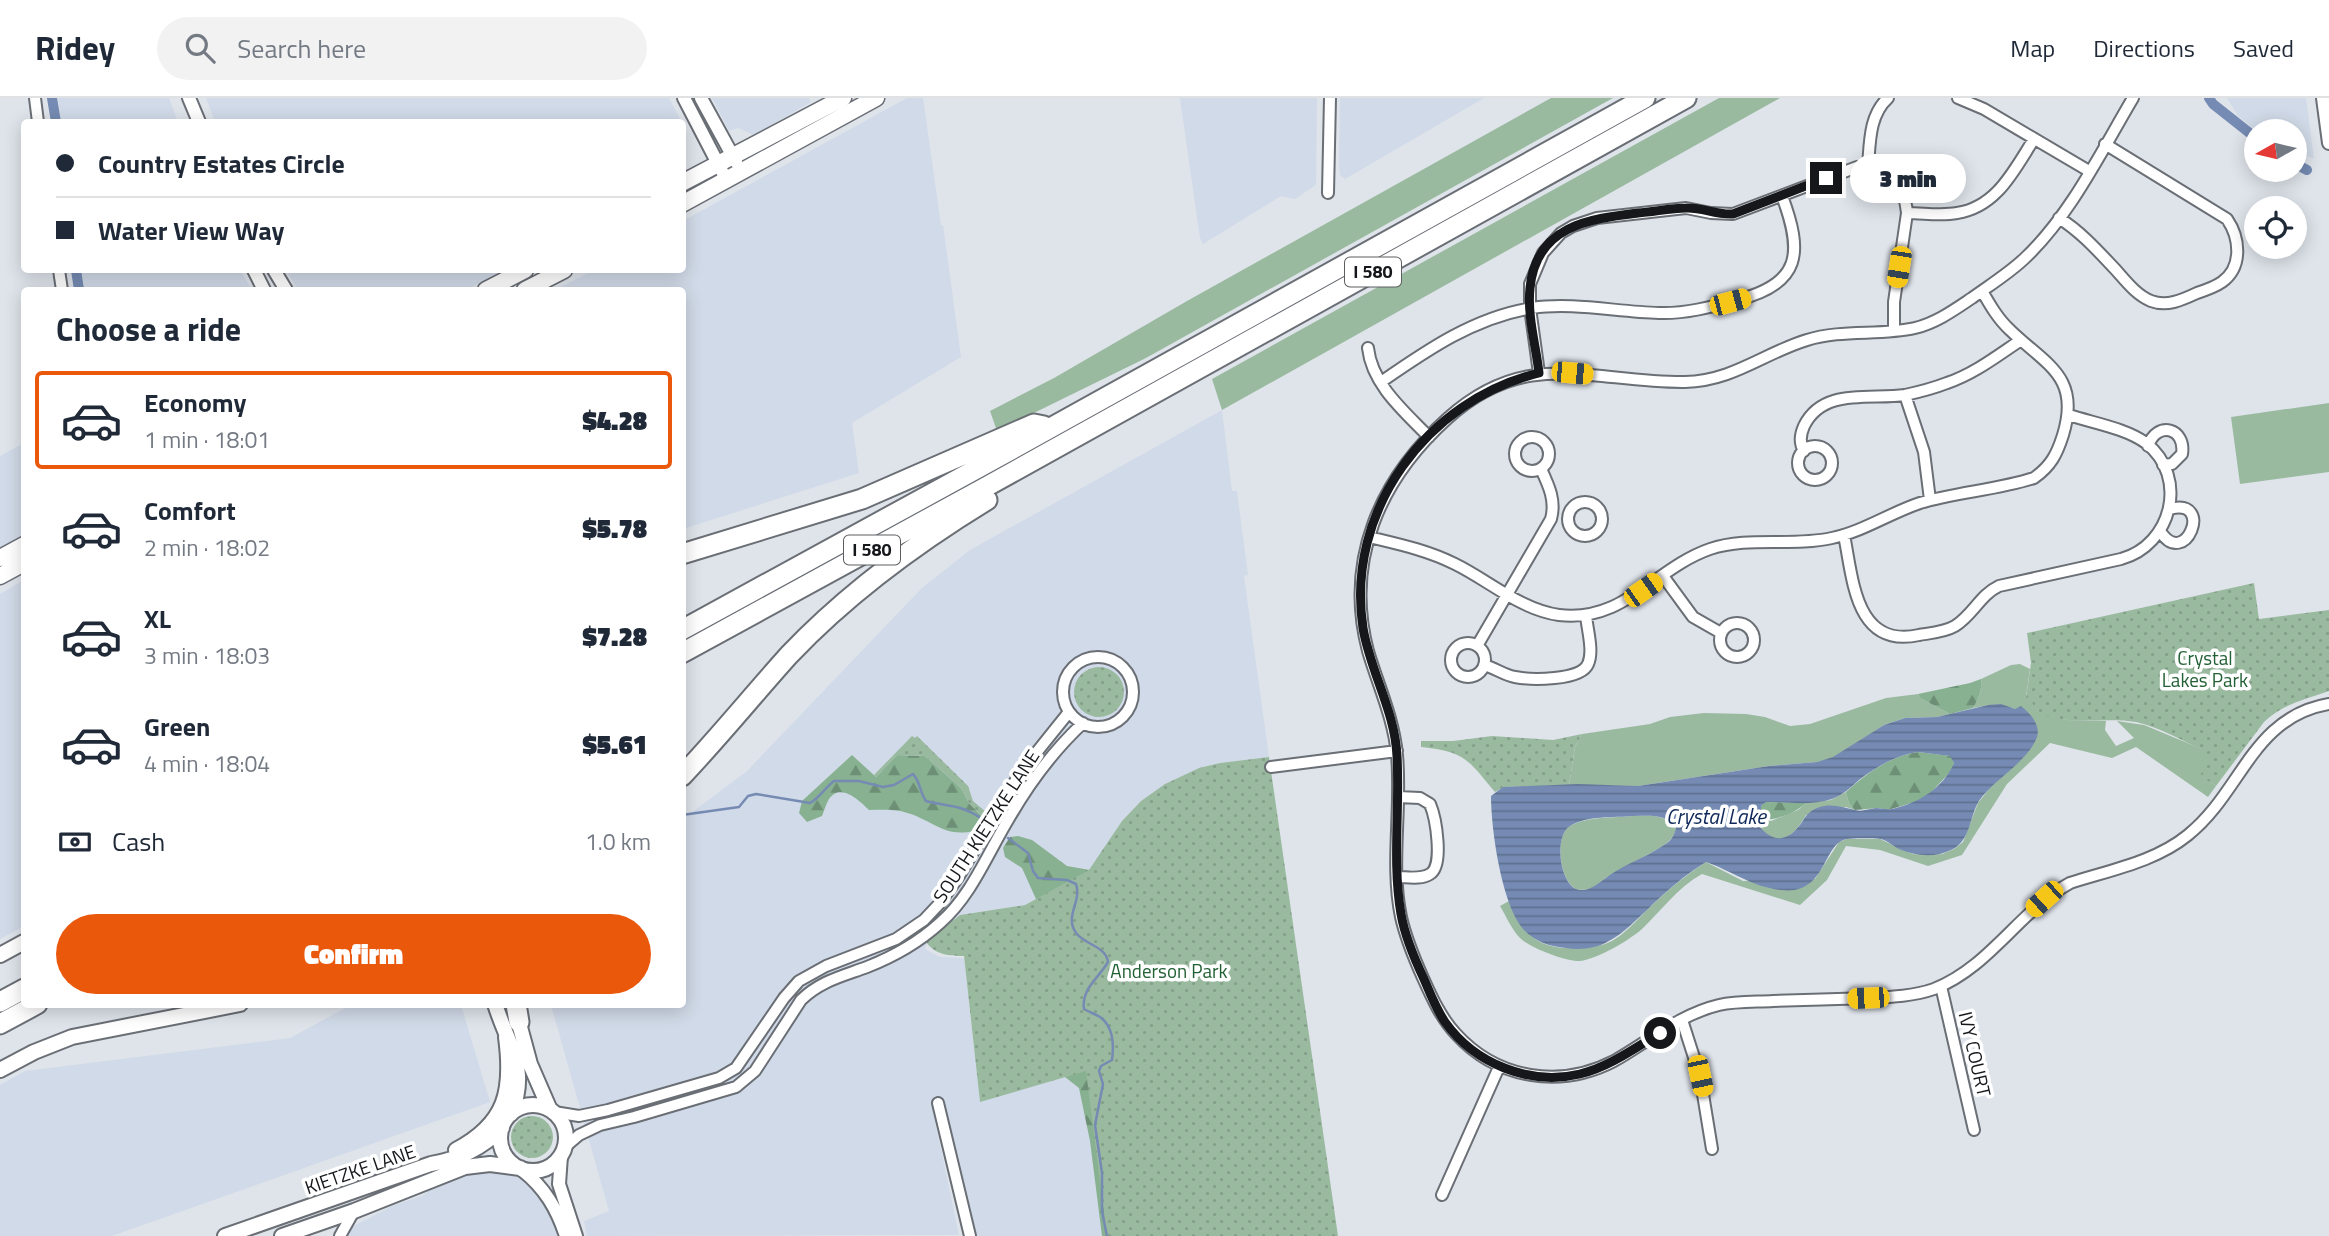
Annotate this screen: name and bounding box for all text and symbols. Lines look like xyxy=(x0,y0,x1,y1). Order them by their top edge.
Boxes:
search box xyxy=(157,17,647,80)
text: Ridey xyxy=(35,23,115,73)
icon: search xyxy=(181,29,219,67)
text: Search here xyxy=(237,29,366,68)
text: Map xyxy=(2010,30,2055,66)
text: Directions xyxy=(2093,30,2195,66)
text: Saved xyxy=(2233,30,2294,66)
north arrow xyxy=(2244,119,2306,182)
map controls xyxy=(2244,119,2307,259)
text: Country Estates Circle xyxy=(98,144,345,183)
callout: 3 min xyxy=(1850,154,1966,202)
text: 3 min xyxy=(1879,161,1937,196)
route end xyxy=(1810,162,1842,194)
button: locate xyxy=(2244,196,2307,259)
text: Water View Way xyxy=(98,211,285,250)
car xyxy=(1886,245,1913,289)
road number: I 580 xyxy=(1345,258,1401,286)
car xyxy=(1707,286,1754,318)
text: Choose a ride xyxy=(56,305,241,353)
car xyxy=(1551,361,1594,385)
text: Economy xyxy=(144,383,246,422)
icon: car xyxy=(60,389,123,452)
text: $4.28 xyxy=(582,401,647,440)
text: 1 min · 18:01 xyxy=(144,422,270,457)
text: Comfort xyxy=(144,491,236,530)
icon: car xyxy=(60,497,123,560)
text: $5.78 xyxy=(582,509,647,548)
text: 2 min · 18:02 xyxy=(144,530,270,565)
road number: I 580 xyxy=(844,536,900,564)
car xyxy=(1620,569,1667,611)
text: XL xyxy=(144,599,171,638)
icon: car xyxy=(60,605,123,668)
text: $7.28 xyxy=(582,617,647,656)
text: 3 min · 18:03 xyxy=(144,638,270,673)
park label: Crystal Lakes Park xyxy=(2162,643,2248,694)
text: Green xyxy=(144,707,210,746)
icon: car xyxy=(60,713,123,776)
text: $5.61 xyxy=(582,725,647,764)
street label: SOUTH KIETZKE LANE xyxy=(925,743,1046,908)
text: 4 min · 18:04 xyxy=(144,746,270,781)
water label: Crystal Lake xyxy=(1666,800,1767,832)
text: Cash xyxy=(112,822,165,861)
icon: cash xyxy=(56,823,94,861)
text: 1.0 km xyxy=(585,824,651,859)
car xyxy=(2022,877,2067,921)
button: Confirm xyxy=(56,914,651,994)
park label: Anderson Park xyxy=(1110,956,1228,985)
car xyxy=(1847,987,1890,1009)
street label: IVY COURT xyxy=(1952,1008,1999,1099)
route start xyxy=(1644,1017,1676,1049)
car xyxy=(1686,1053,1715,1099)
street label: KIETZKE LANE xyxy=(301,1136,419,1201)

